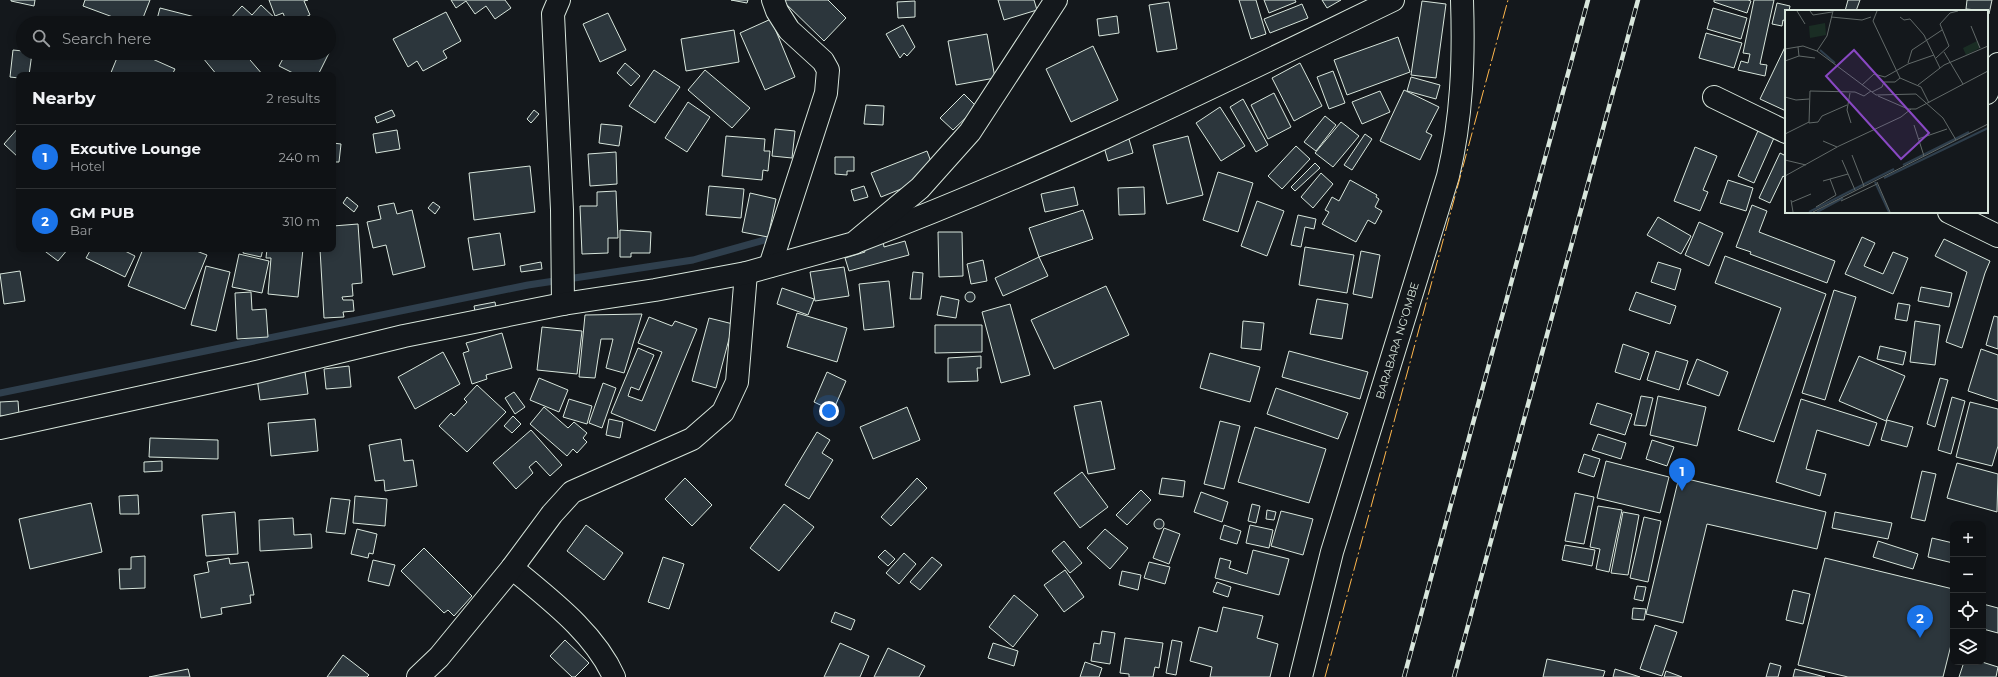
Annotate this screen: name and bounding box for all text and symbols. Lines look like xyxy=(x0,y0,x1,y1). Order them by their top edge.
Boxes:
inset map xyxy=(1785,10,1988,213)
search box xyxy=(16,16,336,60)
icon: search xyxy=(30,27,52,49)
text: Search here xyxy=(62,29,151,48)
text: Nearby xyxy=(32,88,96,108)
text: 2 results xyxy=(266,90,320,106)
text: Excutive Lounge xyxy=(70,139,201,158)
text: 1 xyxy=(42,149,48,165)
text: 240 m xyxy=(279,149,320,165)
text: Hotel xyxy=(70,158,105,174)
text: GM PUB xyxy=(70,203,134,222)
text: 2 xyxy=(41,213,49,229)
text: 310 m xyxy=(282,213,320,229)
text: Bar xyxy=(70,222,93,238)
street label: BARABARA NG'OMBE xyxy=(1373,280,1422,401)
your location xyxy=(819,401,839,421)
pin: 1 xyxy=(1669,458,1695,491)
map controls xyxy=(1950,521,1986,665)
button: + xyxy=(1950,521,1986,557)
button: − xyxy=(1950,557,1986,593)
button: locate xyxy=(1950,593,1986,629)
pin: 2 xyxy=(1907,605,1933,638)
button: layers xyxy=(1950,629,1986,665)

